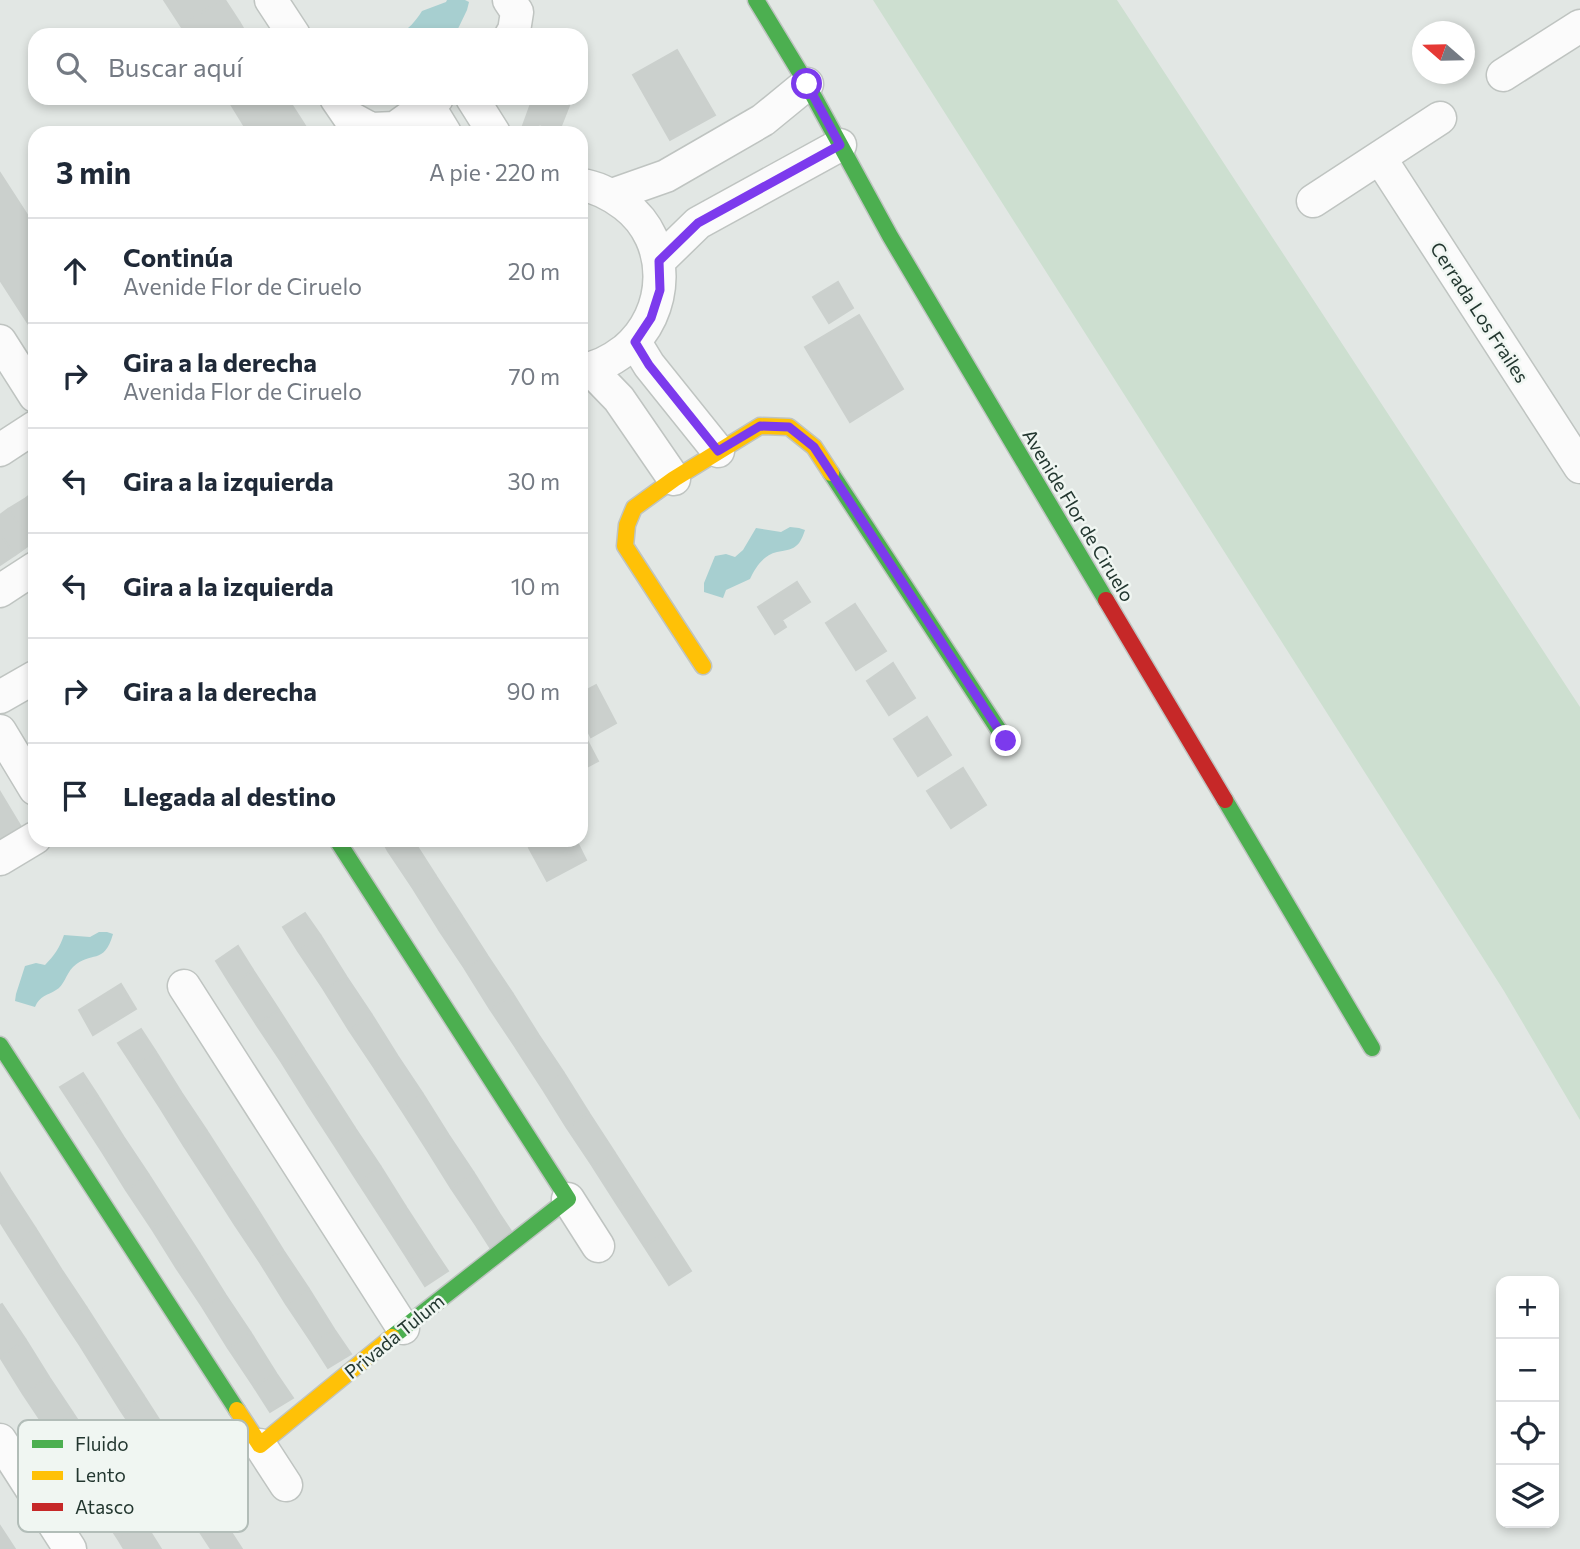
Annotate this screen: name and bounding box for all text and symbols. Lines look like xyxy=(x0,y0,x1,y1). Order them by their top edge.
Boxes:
north arrow xyxy=(1412,21,1475,84)
search box xyxy=(28,28,588,105)
icon: search xyxy=(52,48,90,86)
text: Buscar aquí xyxy=(108,51,243,82)
route start xyxy=(791,68,822,99)
text: 3 min xyxy=(56,153,131,190)
text: A pie · 220 m xyxy=(429,158,560,186)
street label: Cerrada Los Frailes xyxy=(1426,237,1534,387)
text: Continúa xyxy=(123,241,233,272)
icon: ahead xyxy=(56,252,94,290)
text: 20 m xyxy=(508,257,560,285)
text: Avenide Flor de Ciruelo xyxy=(123,272,362,300)
text: Gira a la derecha xyxy=(123,346,317,377)
icon: right xyxy=(56,357,94,395)
text: 70 m xyxy=(508,362,560,390)
text: Avenida Flor de Ciruelo xyxy=(123,377,362,405)
street label: Avenide Flor de Ciruelo xyxy=(1018,424,1140,606)
icon: left xyxy=(56,462,94,500)
text: Gira a la izquierda xyxy=(123,465,334,496)
text: 30 m xyxy=(507,467,560,495)
icon: left xyxy=(56,567,94,605)
text: Gira a la izquierda xyxy=(123,570,334,601)
text: 10 m xyxy=(511,572,560,600)
icon: right xyxy=(56,672,94,710)
text: Gira a la derecha xyxy=(123,675,317,706)
text: 90 m xyxy=(507,677,560,705)
route end xyxy=(990,725,1021,756)
icon: arrive xyxy=(56,777,94,815)
text: Llegada al destino xyxy=(123,780,336,811)
map controls xyxy=(1496,1276,1559,1528)
button: + xyxy=(1496,1276,1559,1339)
street label: Privada Tulum xyxy=(339,1289,449,1383)
button: − xyxy=(1496,1339,1559,1402)
button: locate xyxy=(1496,1402,1559,1465)
legend xyxy=(18,1420,248,1532)
text: Fluido xyxy=(75,1432,129,1455)
text: Lento xyxy=(75,1463,126,1486)
button: layers xyxy=(1496,1465,1559,1528)
text: Atasco xyxy=(75,1495,134,1518)

